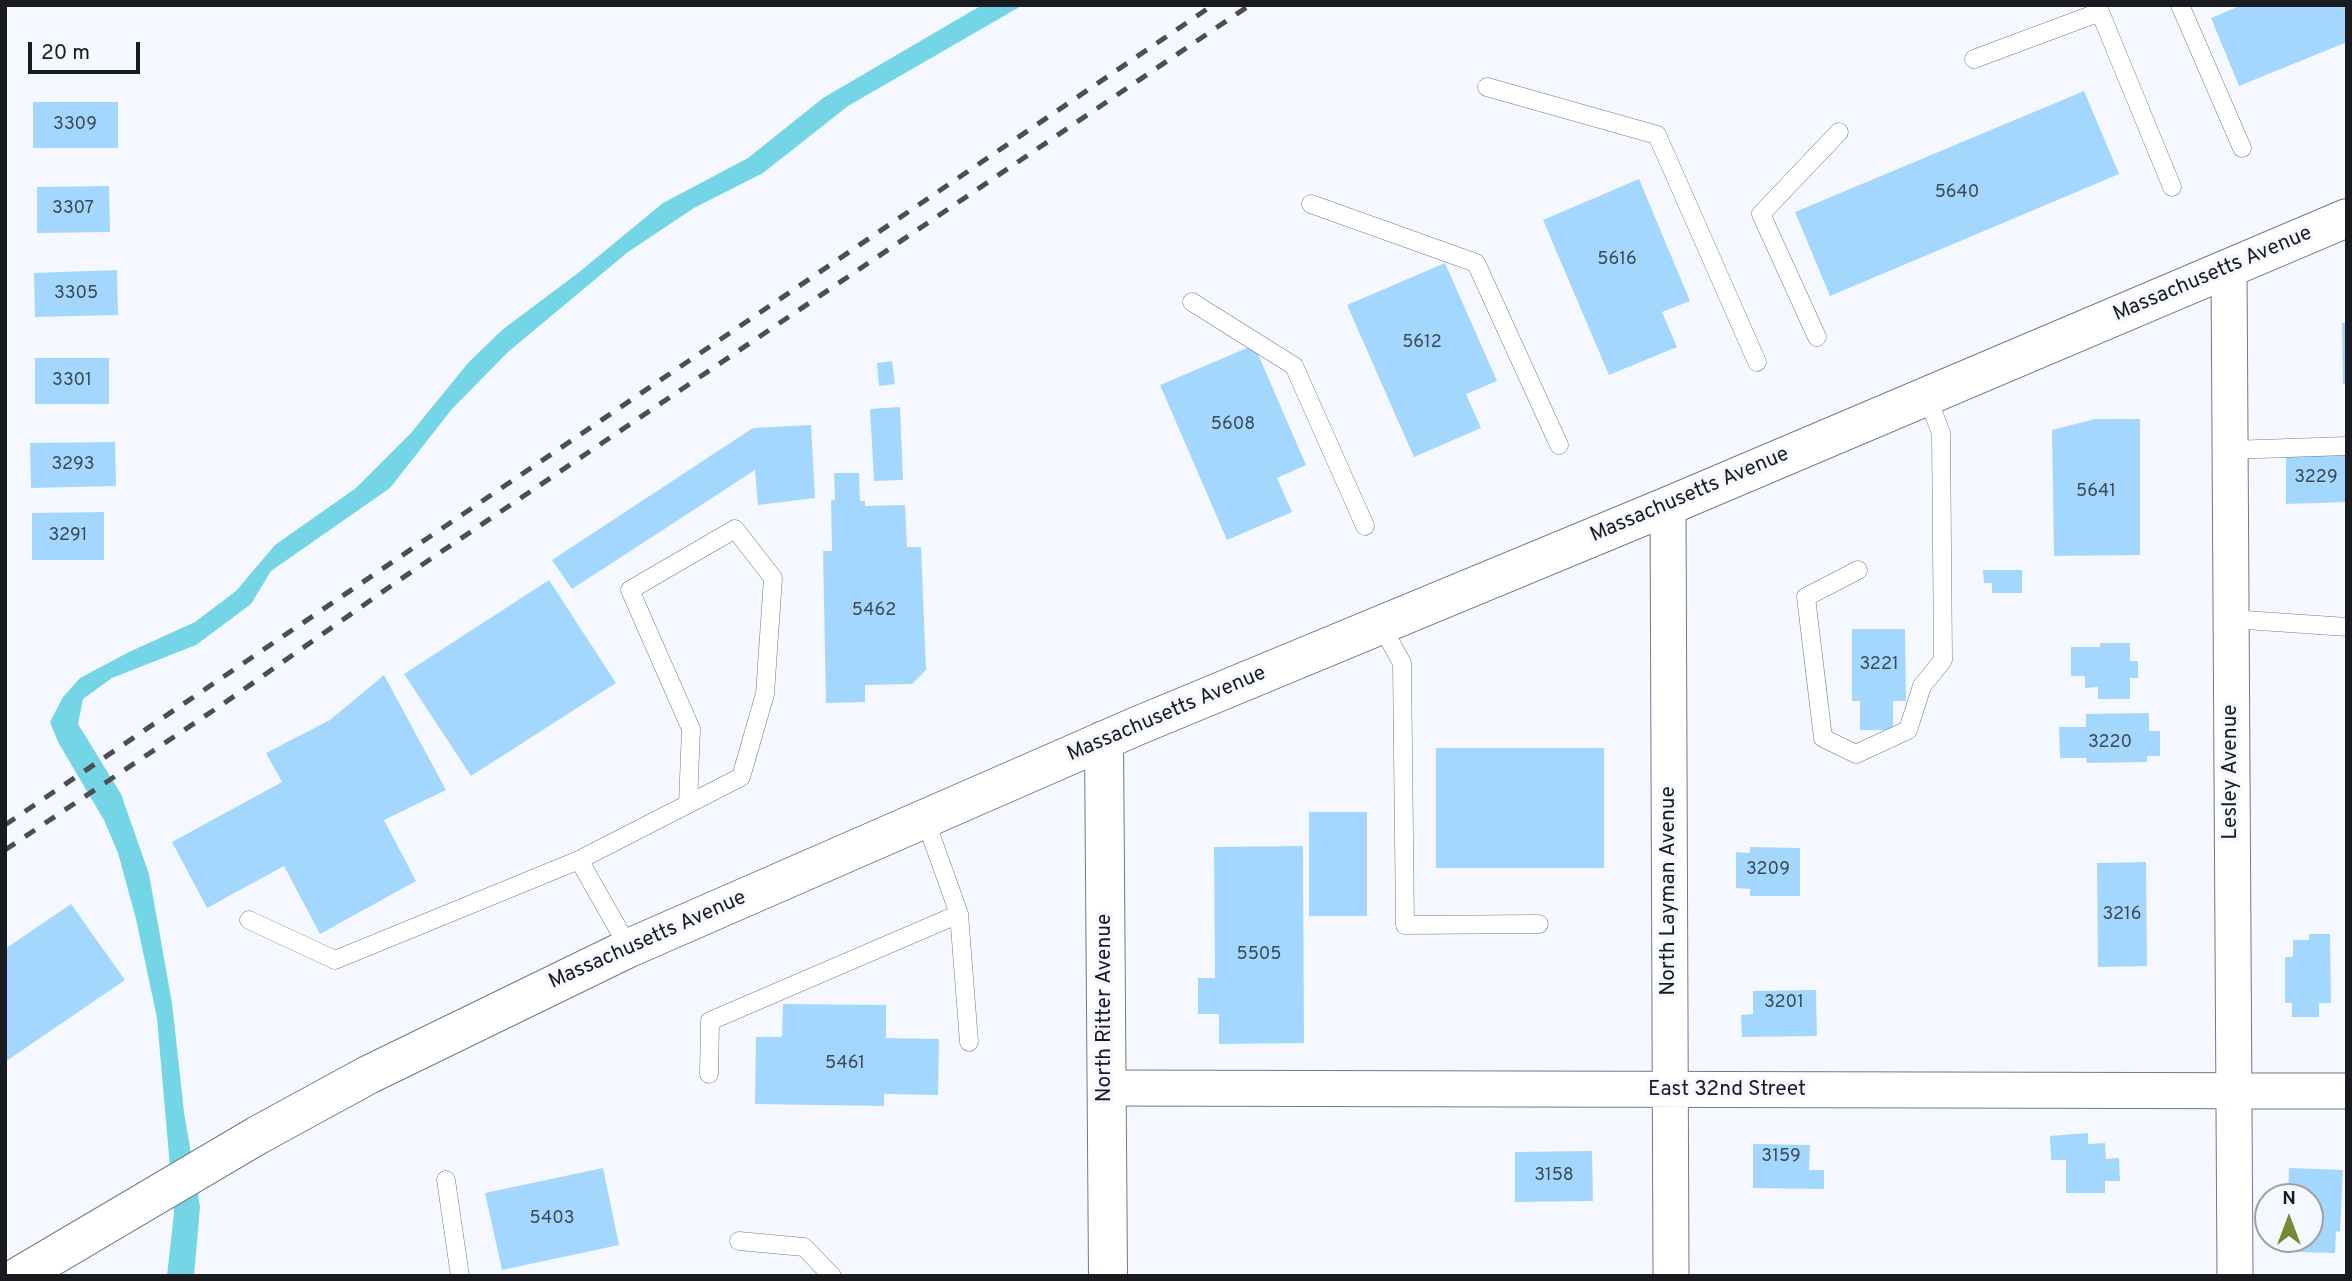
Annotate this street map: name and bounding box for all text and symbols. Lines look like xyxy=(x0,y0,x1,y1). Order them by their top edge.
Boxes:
scale bar xyxy=(32,28,144,72)
text: 20 m xyxy=(41,40,90,67)
house number: 3309 xyxy=(53,114,97,136)
house number: 5640 xyxy=(1935,182,1979,204)
house number: 3307 xyxy=(52,198,94,220)
street label: Massachusetts Avenue xyxy=(2110,222,2316,328)
house number: 5616 xyxy=(1597,249,1637,271)
house number: 3305 xyxy=(54,283,98,305)
house number: 5612 xyxy=(1402,332,1442,354)
house number: 3301 xyxy=(52,370,92,392)
house number: 5608 xyxy=(1211,414,1255,436)
street label: Massachusetts Avenue xyxy=(1587,443,1793,549)
house number: 3293 xyxy=(51,454,95,476)
house number: 3229 xyxy=(2294,467,2338,489)
house number: 5641 xyxy=(2076,481,2116,503)
house number: 3291 xyxy=(49,525,87,547)
house number: 5462 xyxy=(852,600,896,622)
house number: 3221 xyxy=(1859,654,1899,676)
street label: Massachusetts Avenue xyxy=(1064,662,1270,768)
street label: Lesley Avenue xyxy=(2219,704,2245,840)
house number: 3220 xyxy=(2088,732,2132,754)
street label: North Layman Avenue xyxy=(1657,786,1683,996)
house number: 3209 xyxy=(1746,859,1790,881)
street label: Massachusetts Avenue xyxy=(545,886,751,996)
house number: 3216 xyxy=(2103,904,2141,926)
street label: North Ritter Avenue xyxy=(1093,914,1119,1102)
house number: 5505 xyxy=(1236,944,1282,966)
house number: 3201 xyxy=(1764,992,1804,1014)
house number: 5461 xyxy=(825,1053,865,1075)
street label: East 32nd Street xyxy=(1648,1078,1806,1104)
house number: 3159 xyxy=(1761,1146,1801,1168)
house number: 3158 xyxy=(1534,1165,1574,1187)
north arrow xyxy=(2254,1183,2324,1253)
text: N xyxy=(2282,1187,2296,1211)
house number: 5403 xyxy=(529,1208,575,1230)

